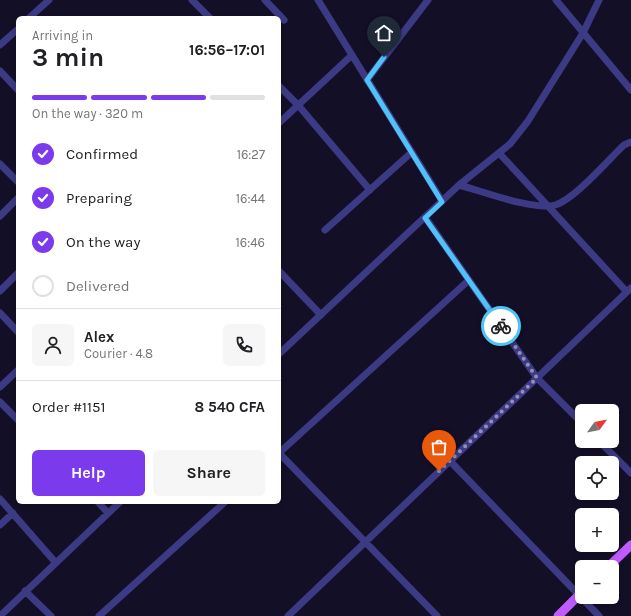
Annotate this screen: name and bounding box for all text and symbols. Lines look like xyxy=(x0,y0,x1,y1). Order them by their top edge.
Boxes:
pin xyxy=(367,16,401,57)
icon: home xyxy=(373,22,395,44)
text: Arriving in xyxy=(32,28,93,43)
text: 16:56–17:01 xyxy=(189,41,265,59)
text: 3 min xyxy=(32,42,104,73)
text: On the way · 320 m xyxy=(32,106,143,121)
icon: check xyxy=(32,143,54,165)
text: Confirmed xyxy=(66,145,138,163)
text: 16:27 xyxy=(237,147,265,162)
icon: check xyxy=(32,187,54,209)
text: Preparing xyxy=(66,189,132,207)
text: 16:44 xyxy=(236,191,265,206)
icon: check xyxy=(32,231,54,253)
text: On the way xyxy=(66,233,140,251)
text: 16:46 xyxy=(236,235,265,250)
text: Delivered xyxy=(66,277,130,295)
courier xyxy=(481,306,521,346)
icon: bike xyxy=(490,315,512,337)
button: person xyxy=(32,324,74,366)
button: phone xyxy=(223,324,265,366)
text: Alex xyxy=(84,328,114,346)
text: Courier · 4.8 xyxy=(84,346,153,361)
text: Order #1151 xyxy=(32,398,105,416)
text: 8 540 CFA xyxy=(194,398,265,416)
north arrow xyxy=(575,404,619,448)
map controls xyxy=(575,404,619,604)
pin xyxy=(422,430,456,471)
icon: bag xyxy=(428,436,450,458)
button: Help xyxy=(32,450,145,496)
button: Share xyxy=(153,450,265,496)
button: locate xyxy=(575,456,619,500)
button: + xyxy=(575,508,619,552)
button: − xyxy=(575,560,619,604)

